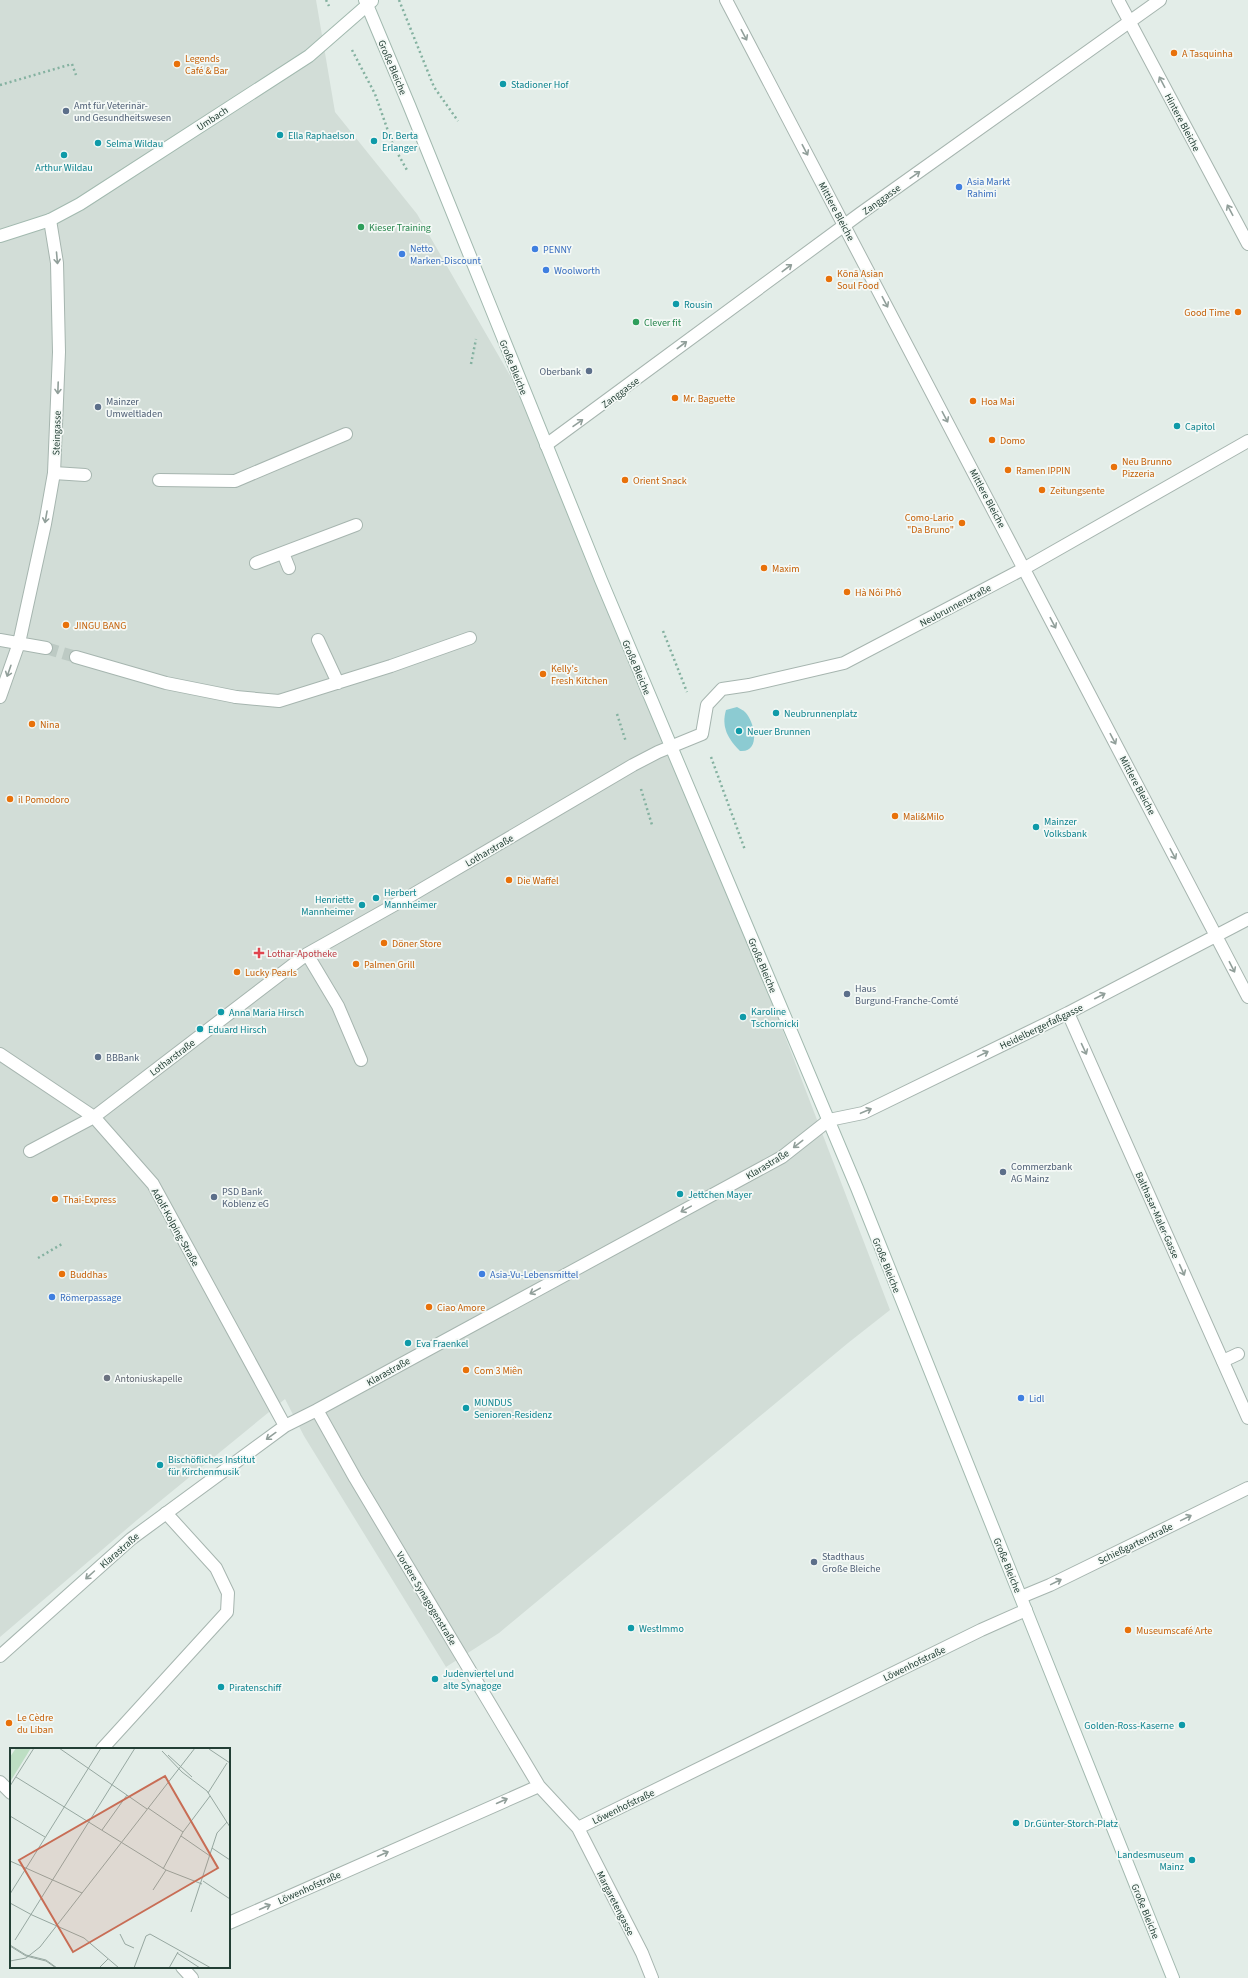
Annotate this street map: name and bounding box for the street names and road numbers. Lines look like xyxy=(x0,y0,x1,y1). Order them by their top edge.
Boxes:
street label: Große Bleiche xyxy=(374,38,410,97)
street label: Hintere Bleiche xyxy=(1161,91,1203,154)
street label: Umbach xyxy=(194,103,231,134)
street label: Mittlere Bleiche xyxy=(815,180,858,243)
street label: Zanggasse xyxy=(860,181,904,218)
street label: Große Bleiche xyxy=(496,338,531,397)
street label: Zanggasse xyxy=(599,374,642,412)
street label: Steingasse xyxy=(49,411,65,456)
street label: Mittlere Bleiche xyxy=(966,467,1009,530)
street label: Neubrunnenstraße xyxy=(917,581,994,631)
street label: Große Bleiche xyxy=(618,638,654,697)
street label: Mittlere Bleiche xyxy=(1116,754,1159,817)
street label: Lotharstraße xyxy=(463,831,516,870)
street label: Große Bleiche xyxy=(744,936,780,995)
street label: Heidelbergerfaßgasse xyxy=(997,1001,1085,1053)
street label: Lotharstraße xyxy=(147,1036,198,1080)
street label: Klarastraße xyxy=(743,1146,792,1183)
street label: Balthasar-Maler-Gasse xyxy=(1132,1170,1183,1261)
street label: Adolf-Kolping-Straße xyxy=(148,1186,202,1269)
street label: Große Bleiche xyxy=(869,1236,904,1295)
street label: Klarastraße xyxy=(364,1354,413,1390)
street label: Schießgartenstraße xyxy=(1096,1520,1175,1568)
street label: Klarastraße xyxy=(97,1530,142,1572)
street label: Große Bleiche xyxy=(990,1536,1025,1595)
street label: Vordere Synagogenstraße xyxy=(393,1549,460,1648)
street label: Löwenhofstraße xyxy=(881,1643,948,1685)
street label: Löwenhofstraße xyxy=(590,1786,657,1828)
street label: Löwenhofstraße xyxy=(276,1868,343,1908)
street label: Margaretengasse xyxy=(593,1869,637,1938)
street label: Große Bleiche xyxy=(1128,1882,1163,1941)

